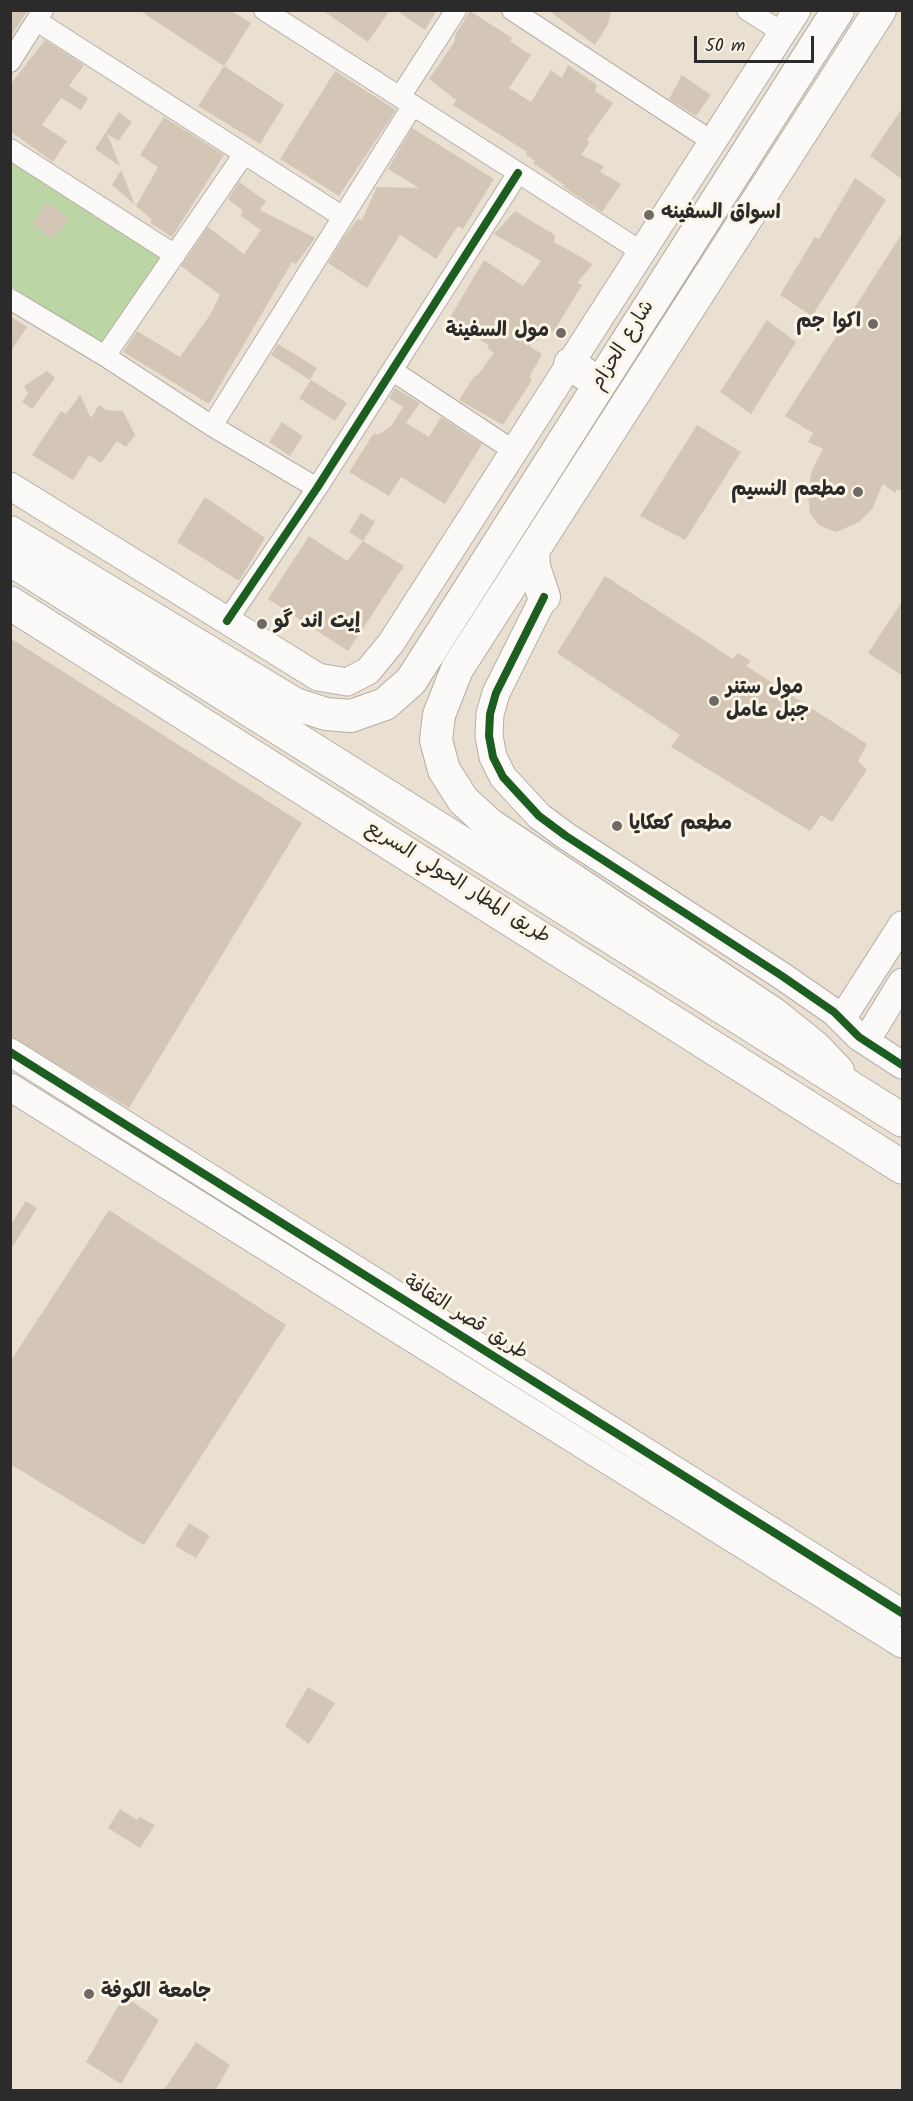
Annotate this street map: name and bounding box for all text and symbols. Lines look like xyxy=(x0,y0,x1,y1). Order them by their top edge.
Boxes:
scale bar xyxy=(697,24,817,62)
text: 50 m xyxy=(705,32,745,61)
place label: اسواق السفينه xyxy=(661,203,781,227)
marker: اسواق السفينه xyxy=(642,208,656,222)
street label: شارع الحزام xyxy=(587,297,661,395)
place label: اكوا جم xyxy=(796,312,861,336)
marker: اكوا جم xyxy=(866,317,880,331)
place label: مول السفينة xyxy=(446,321,549,345)
marker: مول السفينة xyxy=(554,326,568,340)
place label: مطعم النسيم xyxy=(731,480,846,504)
marker: مطعم النسيم xyxy=(851,485,865,499)
place label: إيت اند گو xyxy=(274,612,360,636)
marker: إيت اند گو xyxy=(255,617,269,631)
place label: مول ستنر جبل عامل xyxy=(726,678,809,725)
marker: مول ستنر جبل عامل xyxy=(707,694,721,708)
place label: مطعم كعكايا xyxy=(629,814,732,838)
street label: طريق المطار الحولي السريع xyxy=(360,817,554,951)
marker: مطعم كعكايا xyxy=(610,819,624,833)
street label: طريق قصر الثقافة xyxy=(398,1271,532,1367)
place label: جامعة الكوفة xyxy=(101,1982,211,2006)
marker: جامعة الكوفة xyxy=(82,1987,96,2001)

